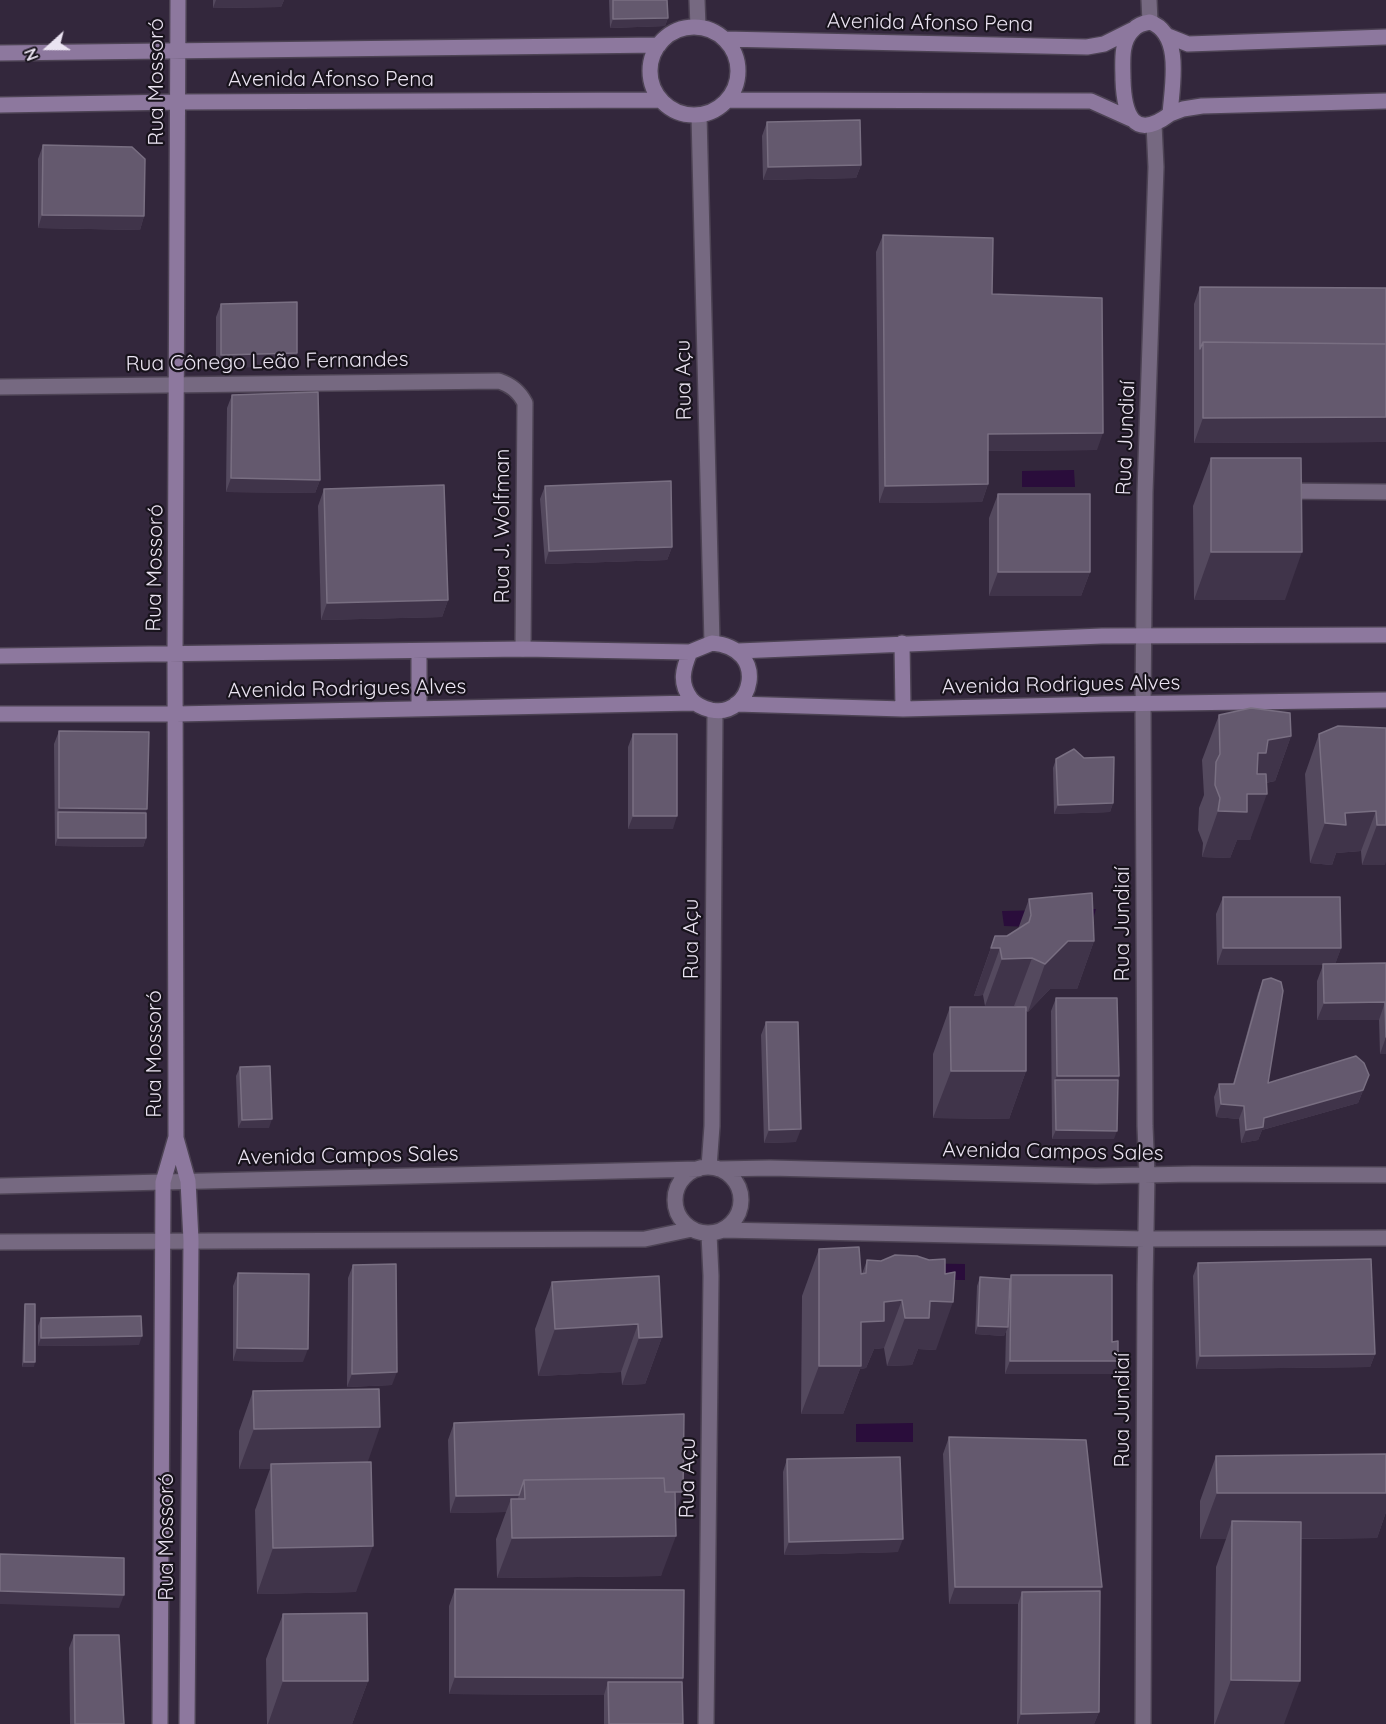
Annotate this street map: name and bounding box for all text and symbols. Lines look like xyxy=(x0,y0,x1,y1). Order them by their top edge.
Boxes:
street label: Avenida Afonso Pena xyxy=(827,9,1033,37)
north arrow xyxy=(18,18,78,78)
street label: Rua Mossoró xyxy=(144,18,170,146)
text: N xyxy=(20,45,43,64)
street label: Avenida Afonso Pena xyxy=(228,67,434,93)
street label: Rua Açu xyxy=(671,339,697,421)
street label: Rua Cônego Leão Fernandes xyxy=(125,347,409,377)
street label: Rua Jundiaí xyxy=(1111,380,1141,496)
street label: Rua J. Wolfman xyxy=(490,449,516,603)
street label: Rua Mossoró xyxy=(141,504,169,632)
street label: Avenida Rodrigues Alves xyxy=(942,670,1180,700)
street label: Avenida Rodrigues Alves xyxy=(228,674,466,704)
street label: Rua Jundiaí xyxy=(1110,867,1136,981)
street label: Rua Açu xyxy=(679,899,705,979)
street label: Rua Mossoró xyxy=(142,990,168,1118)
street label: Avenida Campos Sales xyxy=(942,1137,1164,1167)
street label: Avenida Campos Sales xyxy=(237,1141,459,1171)
street label: Rua Jundiaí xyxy=(1110,1353,1136,1467)
street label: Rua Açu xyxy=(675,1437,701,1519)
street label: Rua Mossoró xyxy=(154,1473,180,1601)

